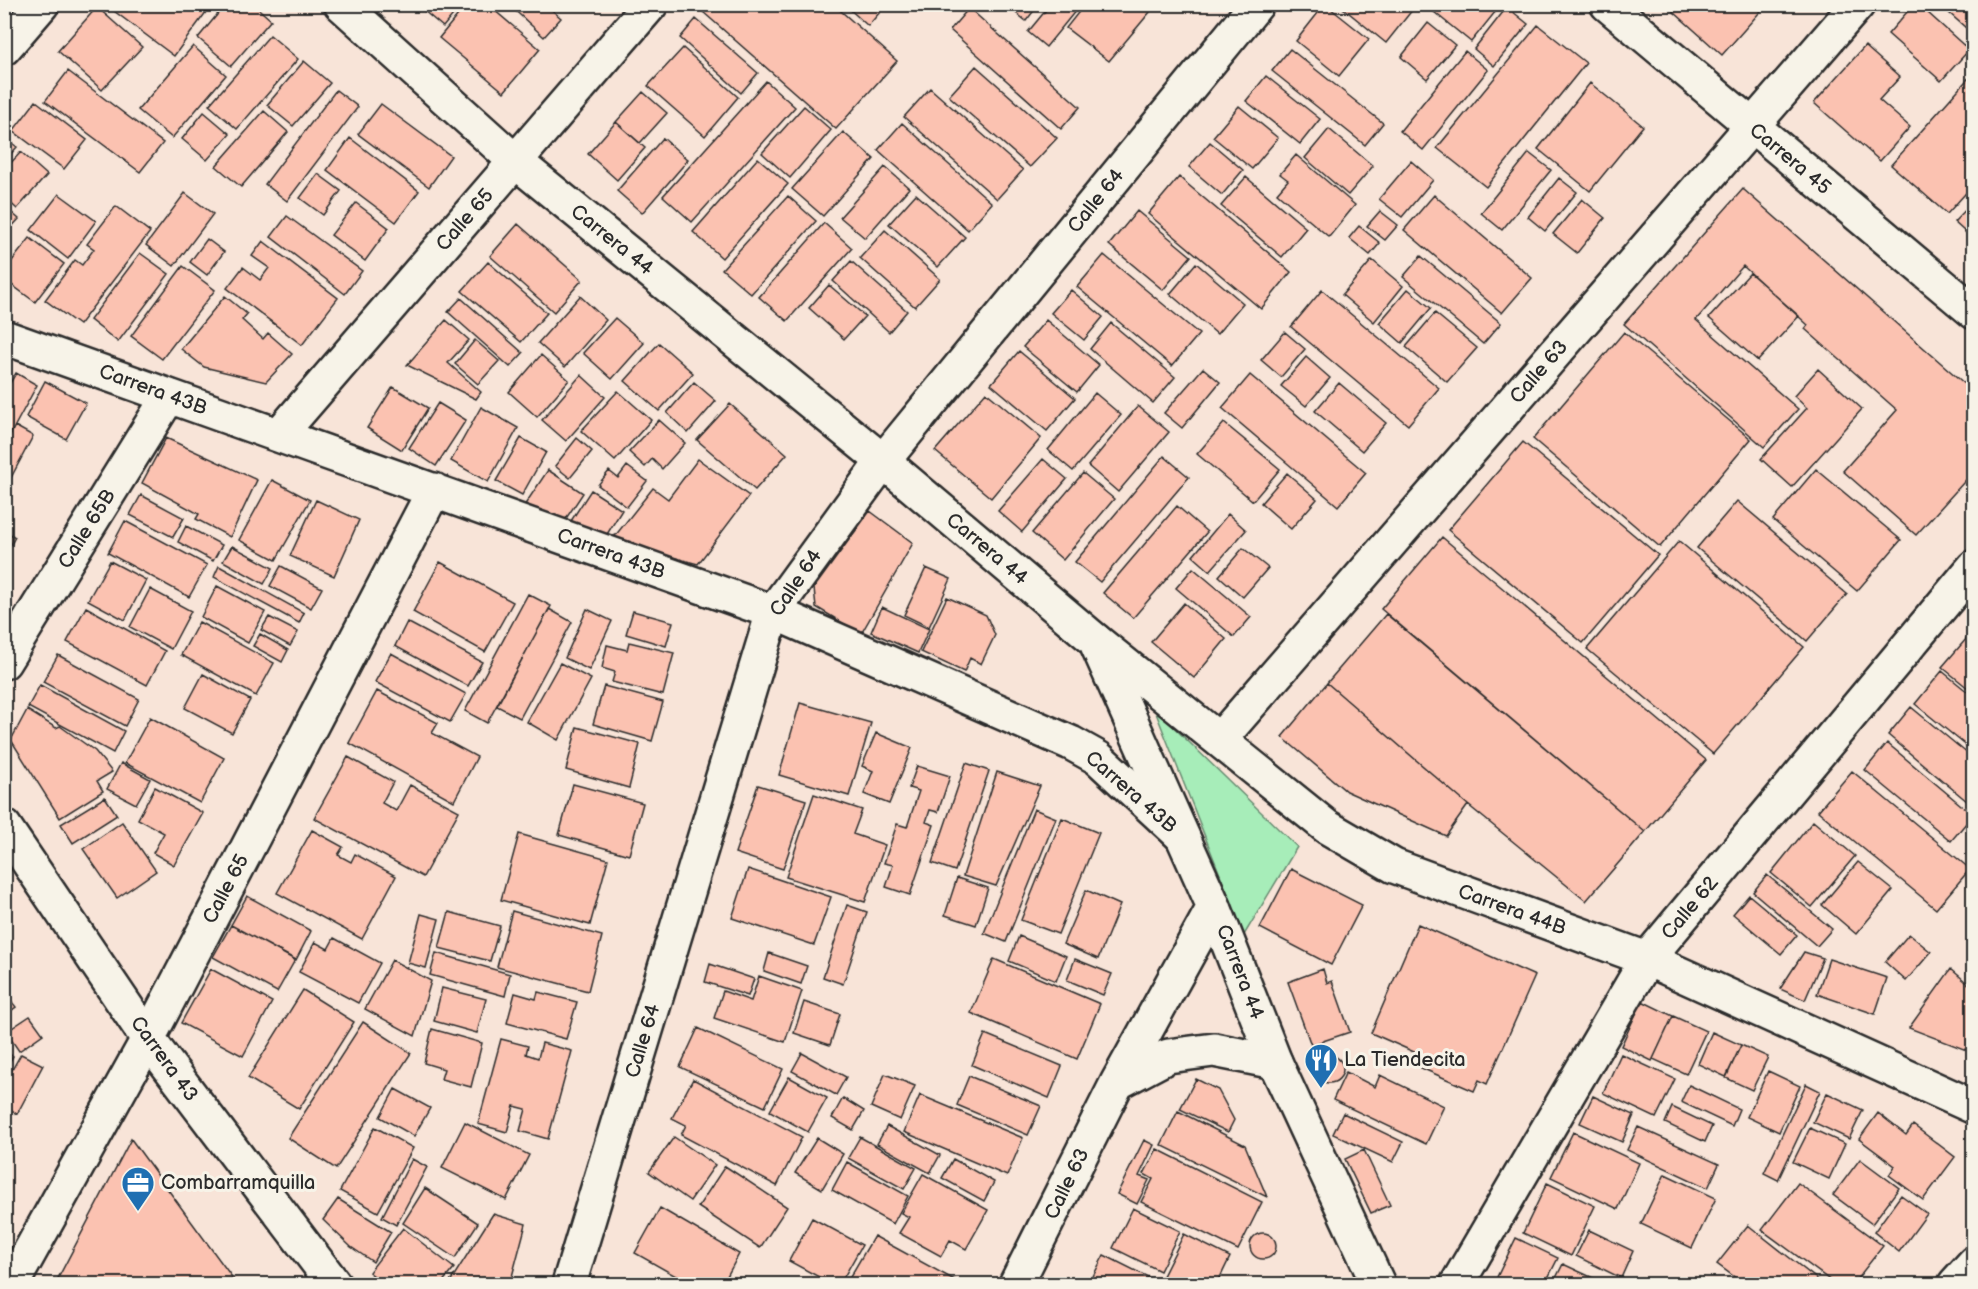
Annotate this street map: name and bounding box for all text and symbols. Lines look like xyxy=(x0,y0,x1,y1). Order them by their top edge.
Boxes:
street label: Carrera 45 xyxy=(1745,118,1835,200)
street label: Calle 64 xyxy=(1063,164,1129,238)
street label: Calle 65 xyxy=(431,184,499,256)
street label: Carrera 44 xyxy=(566,199,658,281)
street label: Calle 63 xyxy=(1505,335,1573,409)
street label: Carrera 43B xyxy=(96,359,211,421)
street label: Calle 65B xyxy=(53,485,121,573)
street label: Carrera 44 xyxy=(941,508,1033,590)
street label: Carrera 43B xyxy=(554,523,669,585)
street label: Calle 64 xyxy=(765,545,827,621)
street label: Carrera 43B xyxy=(1080,746,1182,838)
street label: Calle 65 xyxy=(198,850,254,928)
street label: Calle 62 xyxy=(1657,871,1724,945)
street label: Carrera 44B xyxy=(1455,879,1570,941)
street label: Carrera 44 xyxy=(1211,921,1269,1023)
street label: Calle 64 xyxy=(620,1001,666,1081)
street label: Carrera 43 xyxy=(125,1012,203,1106)
restaurant icon: La Tiendecita xyxy=(1303,1042,1339,1089)
place label: La Tiendecita xyxy=(1344,1048,1466,1072)
street label: Calle 63 xyxy=(1040,1145,1094,1223)
office icon: Combarramquilla xyxy=(120,1165,156,1212)
place label: Combarramquilla xyxy=(161,1171,315,1195)

